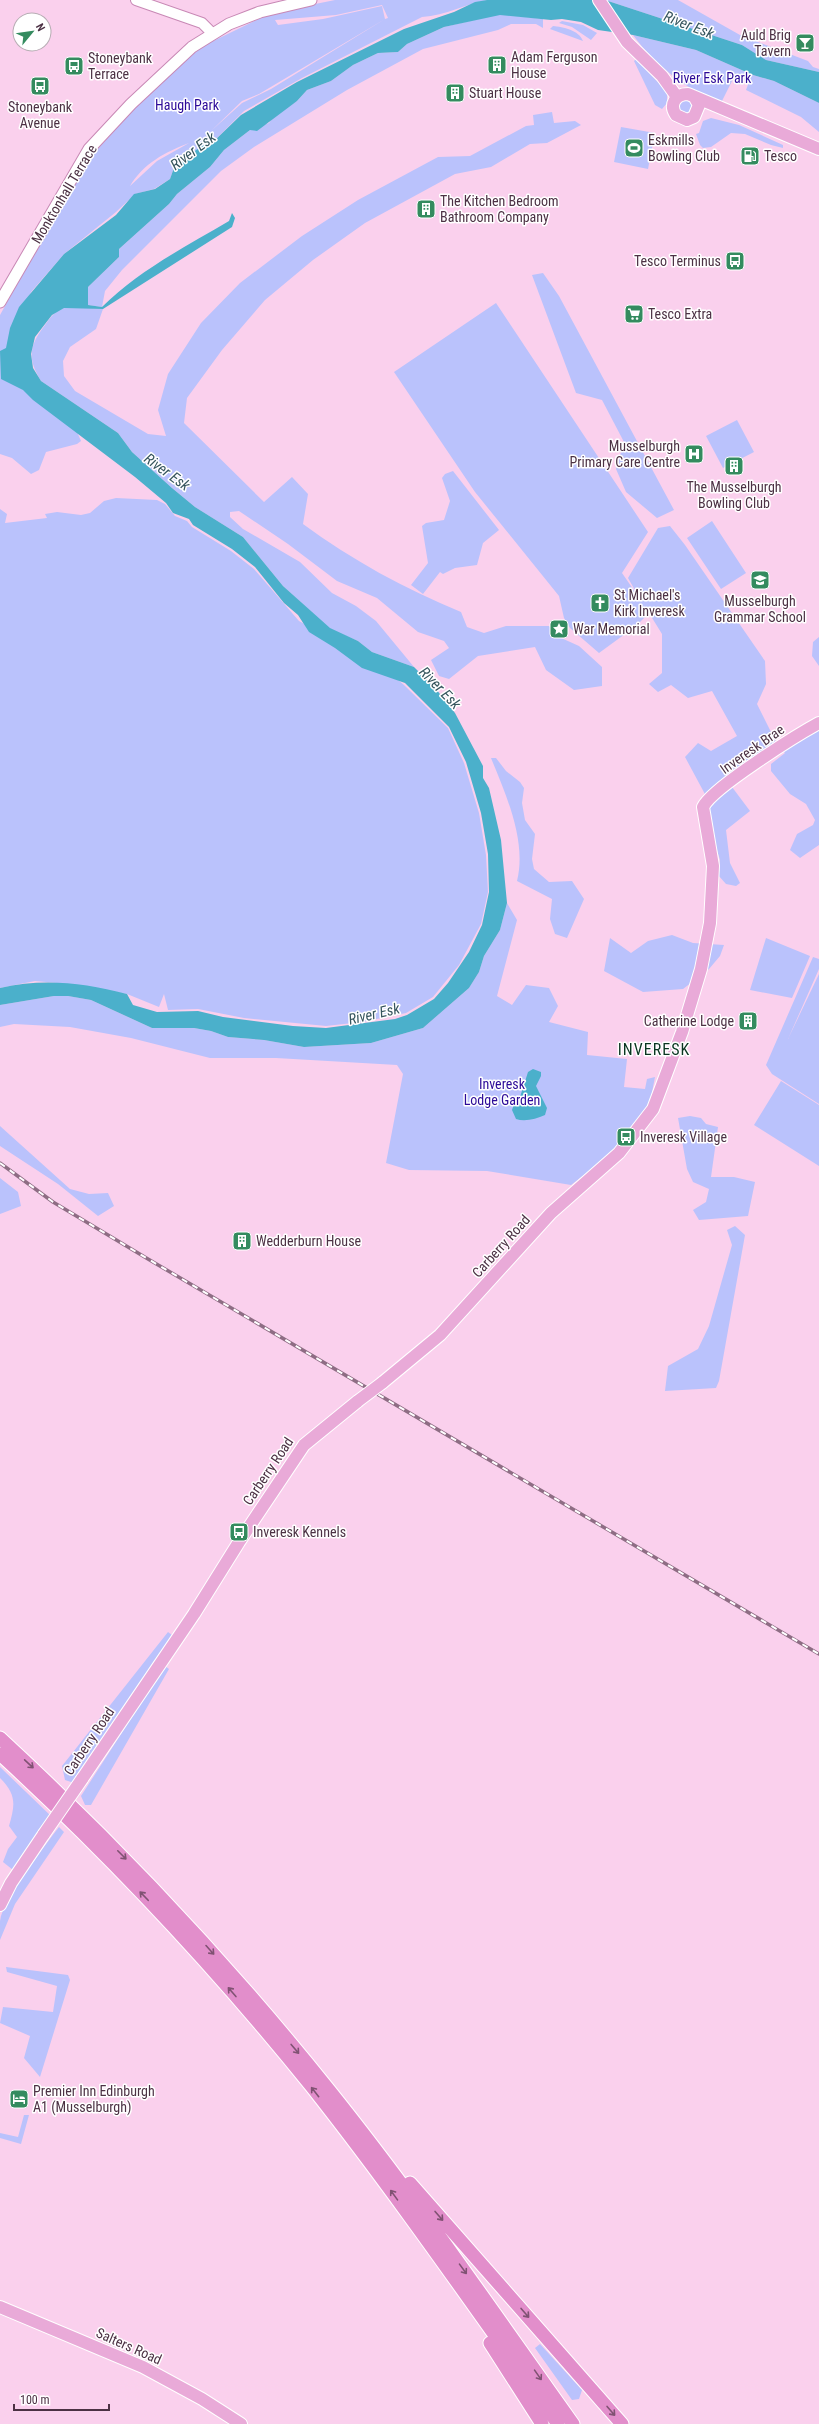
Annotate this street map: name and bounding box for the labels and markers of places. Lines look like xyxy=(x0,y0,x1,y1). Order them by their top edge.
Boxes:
place label: Auld Brig Tavern xyxy=(741,27,791,59)
bar icon: Auld Brig Tavern xyxy=(794,32,816,54)
place label: Adam Ferguson House xyxy=(511,49,598,81)
place label: Stoneybank Terrace xyxy=(88,50,153,82)
building icon: Adam Ferguson House xyxy=(486,54,508,76)
bus stop icon: Stoneybank Terrace xyxy=(63,55,85,77)
bus stop icon: Stoneybank Avenue xyxy=(29,75,51,97)
building icon: Stuart House xyxy=(444,82,466,104)
place label: Stuart House xyxy=(469,85,542,101)
place label: Stoneybank Avenue xyxy=(8,99,73,131)
place label: Eskmills Bowling Club xyxy=(648,132,720,164)
sports icon: Eskmills Bowling Club xyxy=(623,137,645,159)
fuel station icon: Tesco xyxy=(739,145,761,167)
place label: Tesco xyxy=(764,148,797,164)
place label: The Kitchen Bedroom Bathroom Company xyxy=(440,193,558,225)
building icon: The Kitchen Bedroom Bathroom Company xyxy=(415,198,437,220)
bus stop icon: Tesco Terminus xyxy=(724,250,746,272)
place label: Tesco Terminus xyxy=(634,253,721,269)
supermarket icon: Tesco Extra xyxy=(623,303,645,325)
place label: Tesco Extra xyxy=(648,306,712,322)
place label: Musselburgh Primary Care Centre xyxy=(569,438,680,470)
hospital icon: Musselburgh Primary Care Centre xyxy=(683,443,705,465)
building icon: The Musselburgh Bowling Club xyxy=(723,455,745,477)
place label: The Musselburgh Bowling Club xyxy=(686,479,782,511)
school or university icon: Musselburgh Grammar School xyxy=(749,569,771,591)
place label: St Michael's Kirk Inveresk xyxy=(614,587,685,619)
church icon: St Michael's Kirk Inveresk xyxy=(589,592,611,614)
place label: Musselburgh Grammar School xyxy=(714,593,806,625)
place icon: War Memorial xyxy=(548,618,570,640)
place label: War Memorial xyxy=(573,621,650,637)
building icon: Catherine Lodge xyxy=(737,1010,759,1032)
place label: Catherine Lodge xyxy=(644,1013,734,1029)
bus stop icon: Inveresk Village xyxy=(615,1126,637,1148)
place label: Inveresk Village xyxy=(640,1129,727,1145)
building icon: Wedderburn House xyxy=(231,1230,253,1252)
place label: Wedderburn House xyxy=(256,1233,362,1249)
bus stop icon: Inveresk Kennels xyxy=(228,1521,250,1543)
place label: Inveresk Kennels xyxy=(253,1524,346,1540)
place label: Premier Inn Edinburgh A1 (Musselburgh) xyxy=(33,2083,155,2116)
hotel icon: Premier Inn Edinburgh A1 (Musselburgh) xyxy=(8,2088,30,2110)

